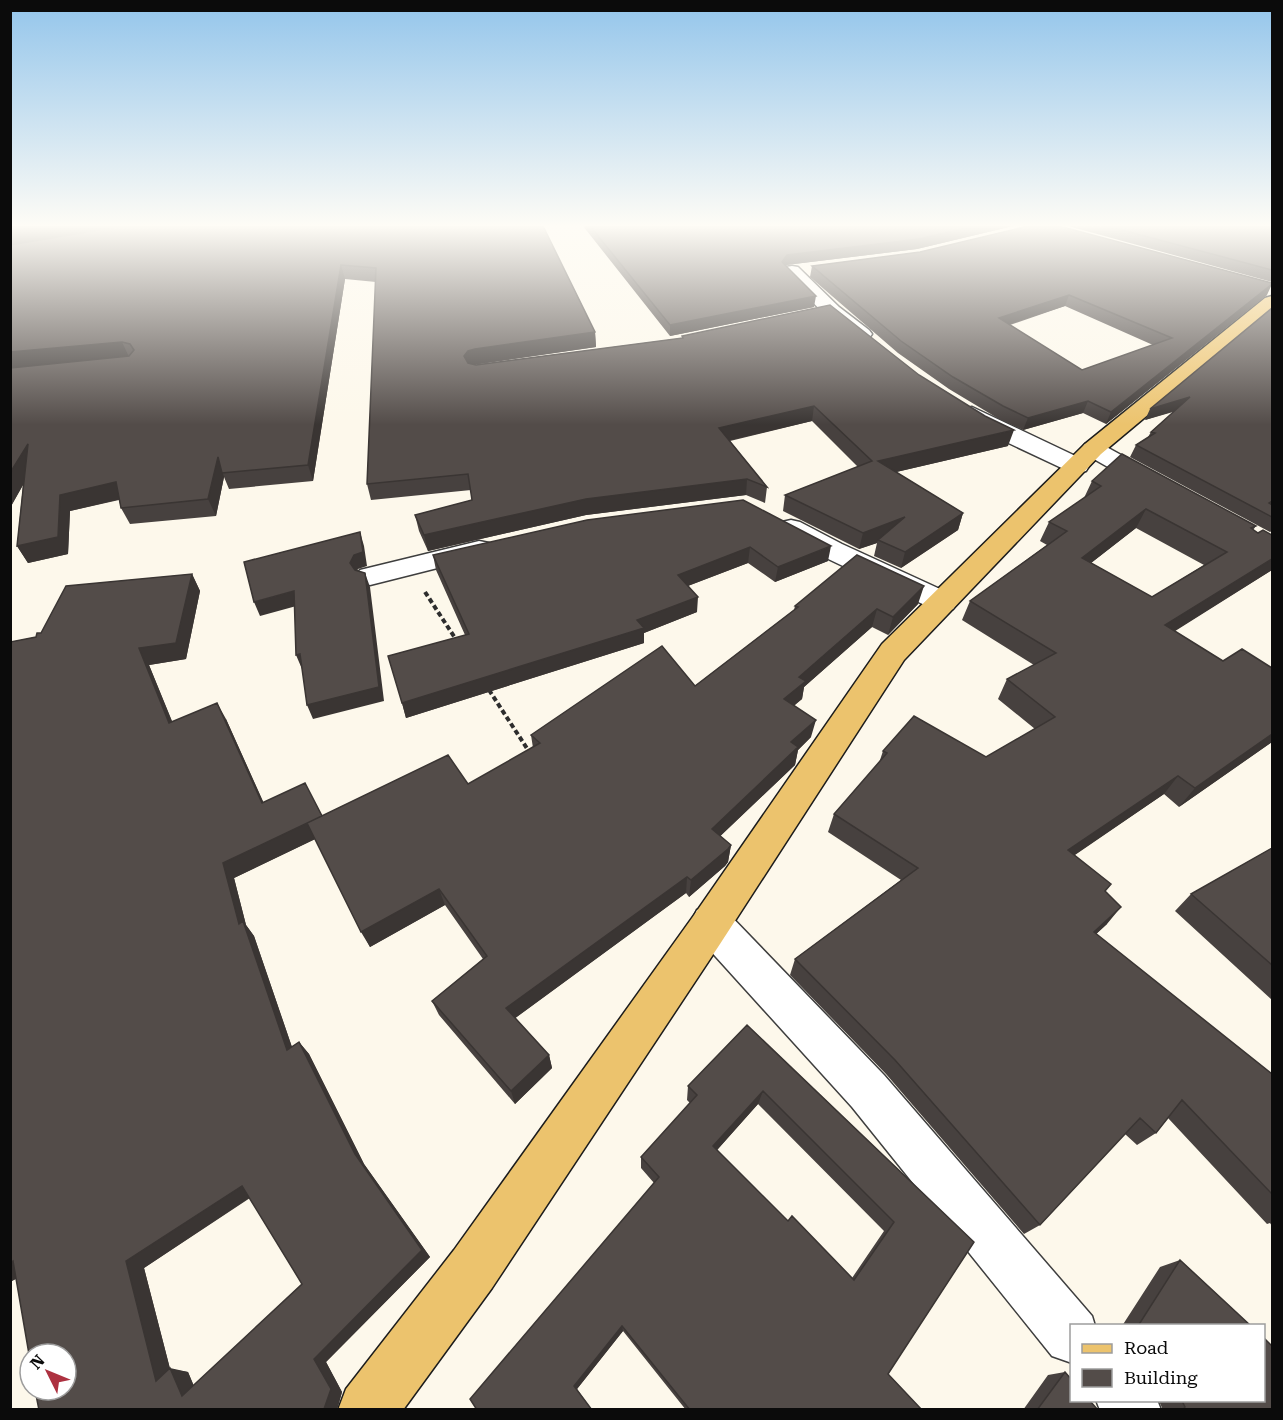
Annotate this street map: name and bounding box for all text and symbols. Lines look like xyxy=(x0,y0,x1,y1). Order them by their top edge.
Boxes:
legend xyxy=(1070,1324,1265,1402)
text: Road xyxy=(1124,1337,1169,1358)
north arrow xyxy=(18,1342,78,1402)
text: N xyxy=(26,1351,49,1373)
text: Building xyxy=(1124,1367,1198,1388)

